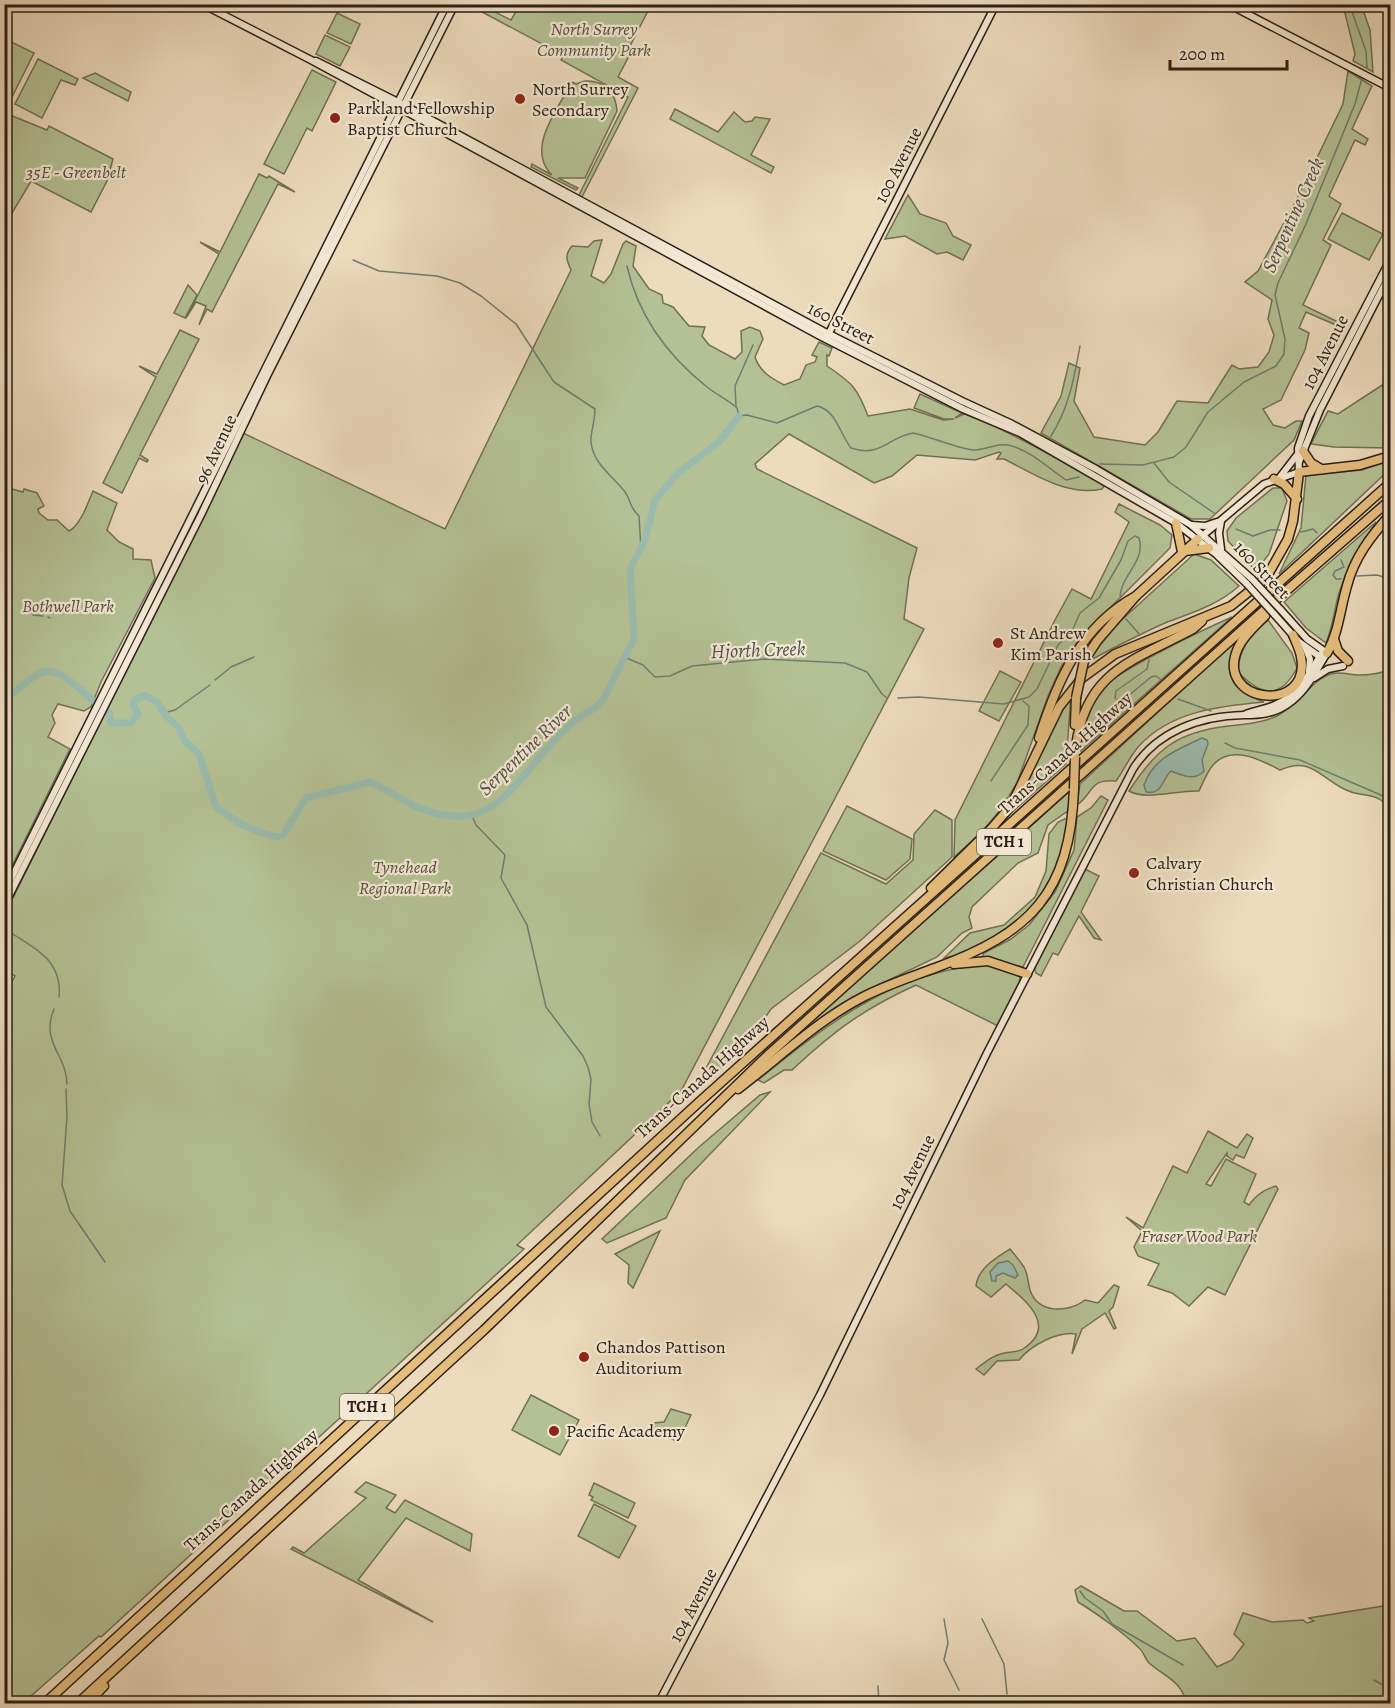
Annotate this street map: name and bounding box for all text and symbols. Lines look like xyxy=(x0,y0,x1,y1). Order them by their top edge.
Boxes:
park label: North Surrey Community Park xyxy=(537,17,651,62)
scale bar xyxy=(1170,33,1287,71)
text: 200 m xyxy=(1179,42,1225,66)
place label: North Surrey Secondary xyxy=(532,77,630,122)
marker: North Surrey Secondary xyxy=(513,92,527,106)
place label: Parkland Fellowship Baptist Church xyxy=(347,96,495,141)
marker: Parkland Fellowship Baptist Church xyxy=(328,111,342,125)
street label: 100 Avenue xyxy=(869,123,927,207)
water label: Serpentine Creek xyxy=(1256,153,1330,277)
park label: 35E - Greenbelt xyxy=(25,160,127,184)
street label: 160 Street xyxy=(804,296,879,350)
street label: 104 Avenue xyxy=(1296,310,1354,394)
street label: 96 Avenue xyxy=(190,411,242,487)
street label: 160 Street xyxy=(1228,536,1296,604)
park label: Bothwell Park xyxy=(22,594,114,618)
place label: St Andrew Kim Parish xyxy=(1010,621,1092,666)
water label: Hjorth Creek xyxy=(710,635,806,665)
marker: St Andrew Kim Parish xyxy=(991,636,1005,650)
street label: Trans-Canada Highway xyxy=(993,686,1138,820)
water label: Serpentine River xyxy=(472,698,579,802)
road number: TCH 1 xyxy=(977,829,1031,855)
place label: Calvary Christian Church xyxy=(1146,851,1274,896)
park label: Tynehead Regional Park xyxy=(359,855,451,900)
marker: Calvary Christian Church xyxy=(1127,866,1141,880)
street label: Trans-Canada Highway xyxy=(630,1010,775,1144)
street label: 104 Avenue xyxy=(883,1130,941,1214)
park label: Fraser Wood Park xyxy=(1141,1224,1257,1248)
place label: Chandos Pattison Auditorium xyxy=(595,1335,726,1380)
marker: Chandos Pattison Auditorium xyxy=(577,1350,591,1364)
road number: TCH 1 xyxy=(340,1394,394,1420)
place label: Pacific Academy xyxy=(566,1419,686,1443)
street label: Trans-Canada Highway xyxy=(179,1423,324,1557)
marker: Pacific Academy xyxy=(547,1424,561,1438)
street label: 104 Avenue xyxy=(663,1564,723,1646)

